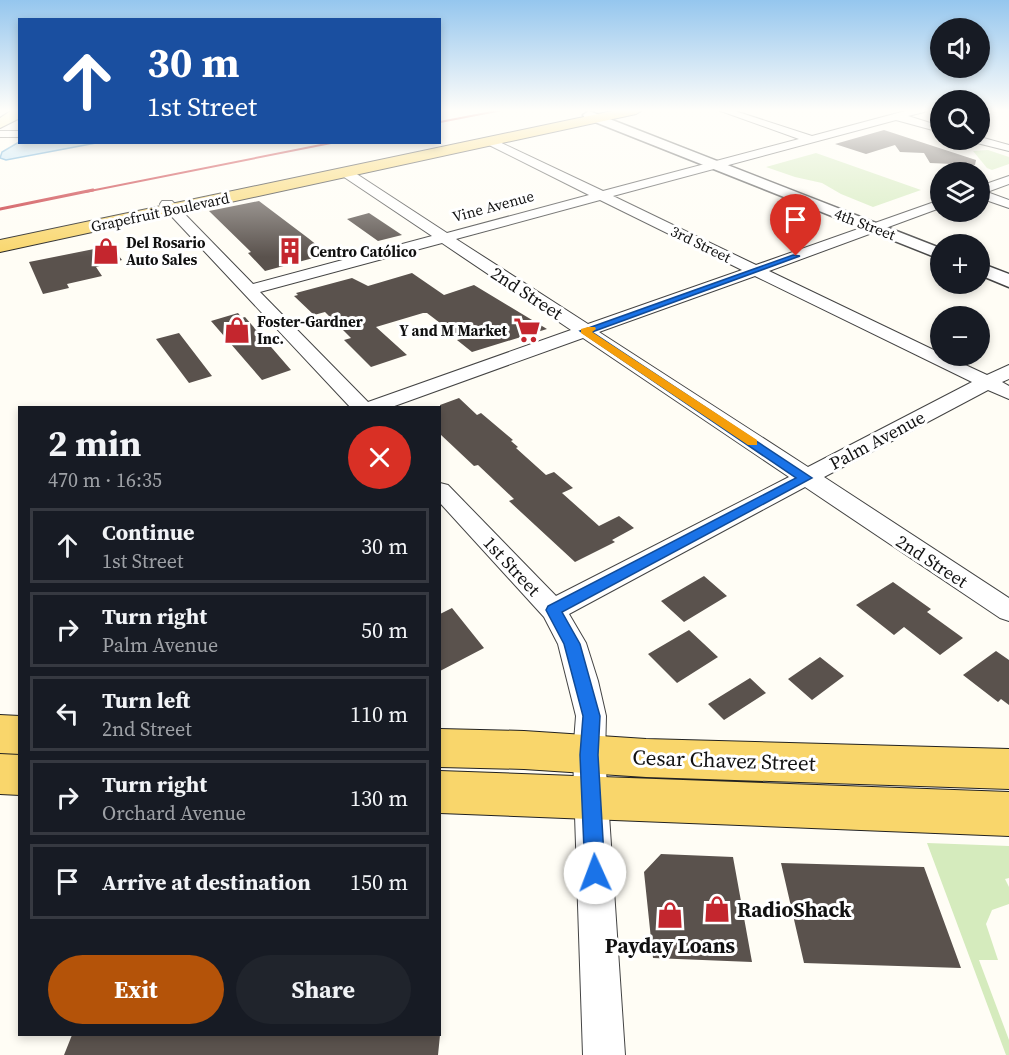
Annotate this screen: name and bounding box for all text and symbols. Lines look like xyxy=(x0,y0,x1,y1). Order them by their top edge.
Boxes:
map controls xyxy=(930,18,990,366)
button: sound xyxy=(930,18,990,78)
text: 30 m xyxy=(147,33,240,91)
icon: ahead xyxy=(48,42,126,120)
text: 1st Street xyxy=(147,88,257,125)
button: search xyxy=(930,90,990,150)
button: layers xyxy=(930,162,990,222)
street label: Vine Avenue xyxy=(450,185,536,227)
street label: Grapefruit Boulevard xyxy=(89,187,232,237)
pin xyxy=(770,194,821,256)
icon: arrive xyxy=(779,203,812,236)
street label: 4th Street xyxy=(832,203,899,245)
street label: 3rd Street xyxy=(667,220,735,268)
place label: Del Rosario Auto Sales xyxy=(126,232,206,270)
button: + xyxy=(930,234,990,294)
shop icon: Del Rosario Auto Sales xyxy=(91,236,121,266)
building icon: Centro Católico xyxy=(275,236,305,266)
place label: Centro Católico xyxy=(310,241,417,262)
street label: 2nd Street xyxy=(486,261,568,326)
button: − xyxy=(930,306,990,366)
place label: Foster-Gardner Inc. xyxy=(257,311,363,349)
shop icon: Foster-Gardner Inc. xyxy=(222,315,252,345)
supermarket icon: Y and M Market xyxy=(512,315,542,345)
place label: Y and M Market xyxy=(399,320,508,341)
street label: Palm Avenue xyxy=(825,404,929,476)
text: 2 min xyxy=(48,419,141,468)
button: close xyxy=(348,426,411,489)
text: 470 m · 16:35 xyxy=(48,466,162,494)
text: Continue xyxy=(102,517,195,547)
icon: ahead xyxy=(51,529,84,562)
street label: 2nd Street xyxy=(891,529,973,594)
text: 30 m xyxy=(361,531,408,561)
street label: 1st Street xyxy=(478,531,546,601)
text: 1st Street xyxy=(102,547,184,575)
text: Turn right xyxy=(102,601,207,631)
icon: right xyxy=(51,613,84,646)
text: 50 m xyxy=(361,615,408,645)
text: Palm Avenue xyxy=(102,631,218,659)
text: Turn left xyxy=(102,685,190,715)
icon: left xyxy=(51,697,84,730)
text: 110 m xyxy=(350,699,408,729)
text: 2nd Street xyxy=(102,715,192,743)
street label: Cesar Chavez Street xyxy=(632,742,816,778)
text: Turn right xyxy=(102,769,207,799)
icon: right xyxy=(51,781,84,814)
text: 130 m xyxy=(350,783,408,813)
text: Orchard Avenue xyxy=(102,799,246,827)
position arrow xyxy=(563,841,627,905)
icon: arrive xyxy=(51,865,84,898)
text: Arrive at destination xyxy=(102,867,311,897)
text: 150 m xyxy=(350,867,408,897)
shop icon: RadioShack xyxy=(702,894,732,924)
place label: RadioShack xyxy=(737,895,852,924)
shop icon: Payday Loans xyxy=(655,900,685,930)
place label: Payday Loans xyxy=(605,931,736,960)
button: Exit xyxy=(48,955,224,1024)
button: Share xyxy=(236,955,411,1024)

